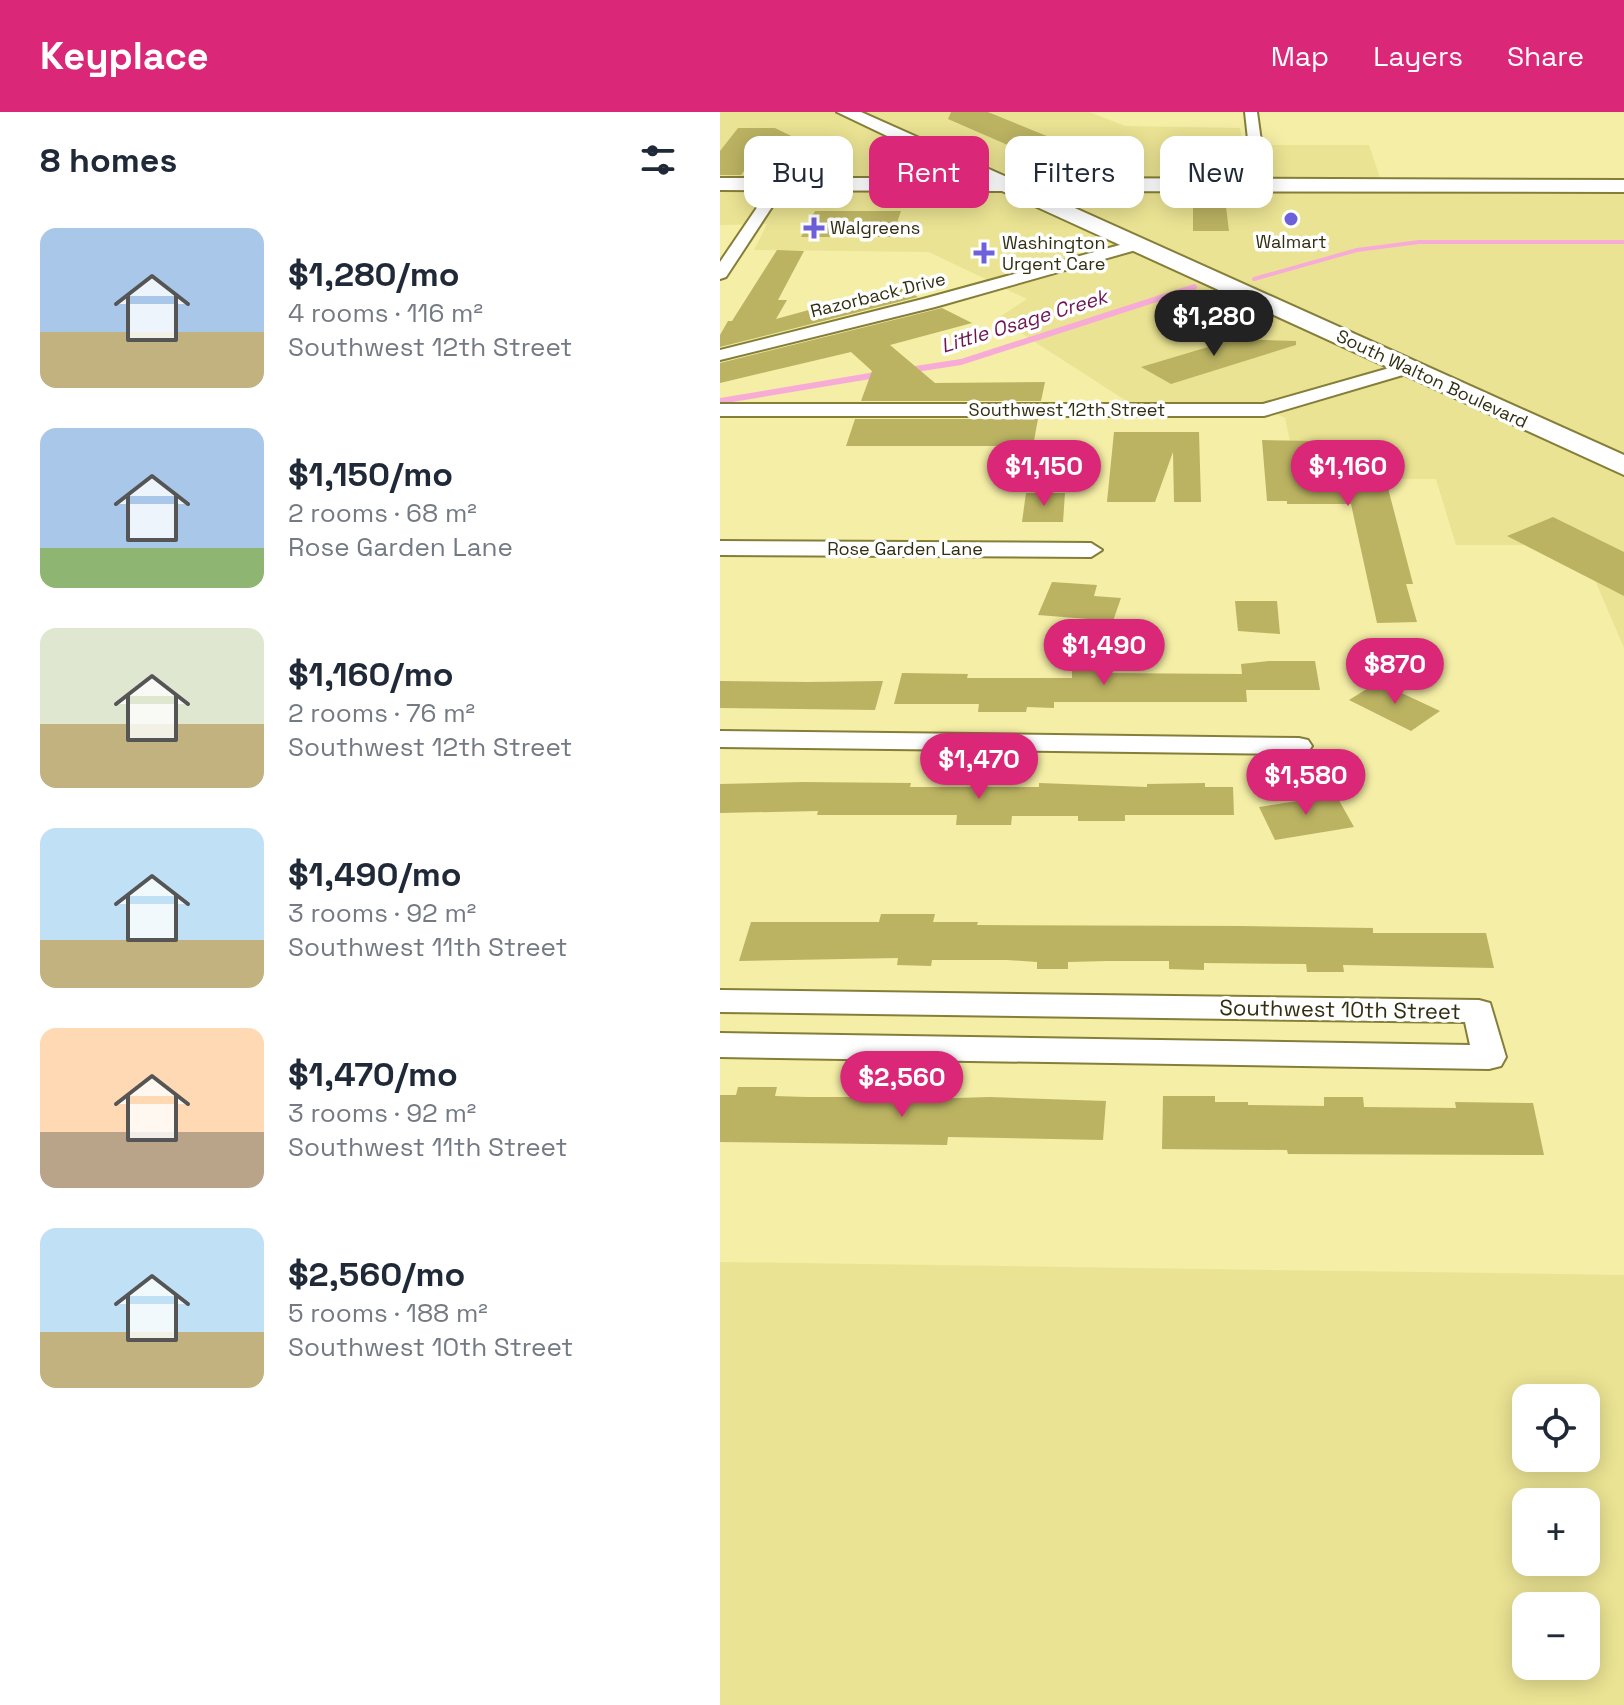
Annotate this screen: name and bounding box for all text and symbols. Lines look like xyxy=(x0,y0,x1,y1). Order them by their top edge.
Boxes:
text: Keyplace xyxy=(40,32,209,80)
text: Map xyxy=(1271,38,1329,74)
text: Layers xyxy=(1373,38,1463,74)
text: Share xyxy=(1507,38,1584,74)
chip: Buy xyxy=(744,136,853,208)
chip: Rent xyxy=(869,136,989,208)
chip: Filters xyxy=(1005,136,1144,208)
chip: New xyxy=(1160,136,1273,208)
icon: filters xyxy=(636,138,680,182)
text: 8 homes xyxy=(40,139,177,182)
marker: Walmart xyxy=(1282,210,1300,228)
place label: Walgreens xyxy=(830,216,920,239)
marker: Walgreens xyxy=(805,219,823,237)
place label: Walmart xyxy=(1255,230,1327,253)
place label: Washington Urgent Care xyxy=(1002,231,1105,275)
marker: Washington Urgent Care xyxy=(973,242,995,264)
text: $1,280/mo xyxy=(288,253,460,296)
icon: home xyxy=(104,260,200,356)
street label: Razorback Drive xyxy=(808,267,948,322)
water label: Little Osage Creek xyxy=(938,283,1113,359)
pin: $1,280 xyxy=(1149,290,1279,358)
text: 4 rooms · 116 m² xyxy=(288,296,483,330)
text: $1,280 xyxy=(1172,299,1256,333)
street label: South Walton Boulevard xyxy=(1333,324,1532,433)
text: Southwest 12th Street xyxy=(288,330,572,364)
street label: Southwest 12th Street xyxy=(969,398,1165,421)
pin: $1,150 xyxy=(979,440,1109,508)
pin: $1,160 xyxy=(1283,440,1413,508)
text: $1,150 xyxy=(1005,449,1083,483)
text: $1,160 xyxy=(1309,449,1387,483)
text: $1,150/mo xyxy=(288,453,453,496)
icon: home xyxy=(104,460,200,556)
text: 2 rooms · 68 m² xyxy=(288,496,477,530)
text: Rose Garden Lane xyxy=(288,530,513,564)
street label: Rose Garden Lane xyxy=(827,537,983,560)
pin: $1,490 xyxy=(1039,619,1169,687)
text: $1,490 xyxy=(1062,628,1146,662)
pin: $870 xyxy=(1348,638,1442,706)
text: $870 xyxy=(1364,647,1426,681)
text: $1,160/mo xyxy=(288,653,454,696)
icon: home xyxy=(104,660,200,756)
text: 2 rooms · 76 m² xyxy=(288,696,475,730)
text: Southwest 12th Street xyxy=(288,730,572,764)
pin: $1,470 xyxy=(914,733,1044,801)
text: $1,470 xyxy=(938,742,1020,776)
pin: $1,580 xyxy=(1241,749,1371,817)
text: $1,580 xyxy=(1264,758,1348,792)
text: $1,490/mo xyxy=(288,853,462,896)
icon: home xyxy=(104,860,200,956)
text: 3 rooms · 92 m² xyxy=(288,896,476,930)
text: Southwest 11th Street xyxy=(288,930,567,964)
street label: Southwest 10th Street xyxy=(1219,993,1461,1025)
pin: $2,560 xyxy=(837,1051,967,1119)
text: $1,470/mo xyxy=(288,1053,458,1096)
icon: home xyxy=(104,1060,200,1156)
text: $2,560 xyxy=(858,1060,946,1094)
text: 3 rooms · 92 m² xyxy=(288,1096,476,1130)
text: Southwest 11th Street xyxy=(288,1130,567,1164)
text: $2,560/mo xyxy=(288,1253,465,1296)
icon: home xyxy=(104,1260,200,1356)
text: 5 rooms · 188 m² xyxy=(288,1296,488,1330)
text: Southwest 10th Street xyxy=(288,1330,573,1364)
map controls xyxy=(1512,1384,1600,1680)
button: locate xyxy=(1512,1384,1600,1472)
button: + xyxy=(1512,1488,1600,1576)
button: − xyxy=(1512,1592,1600,1680)

